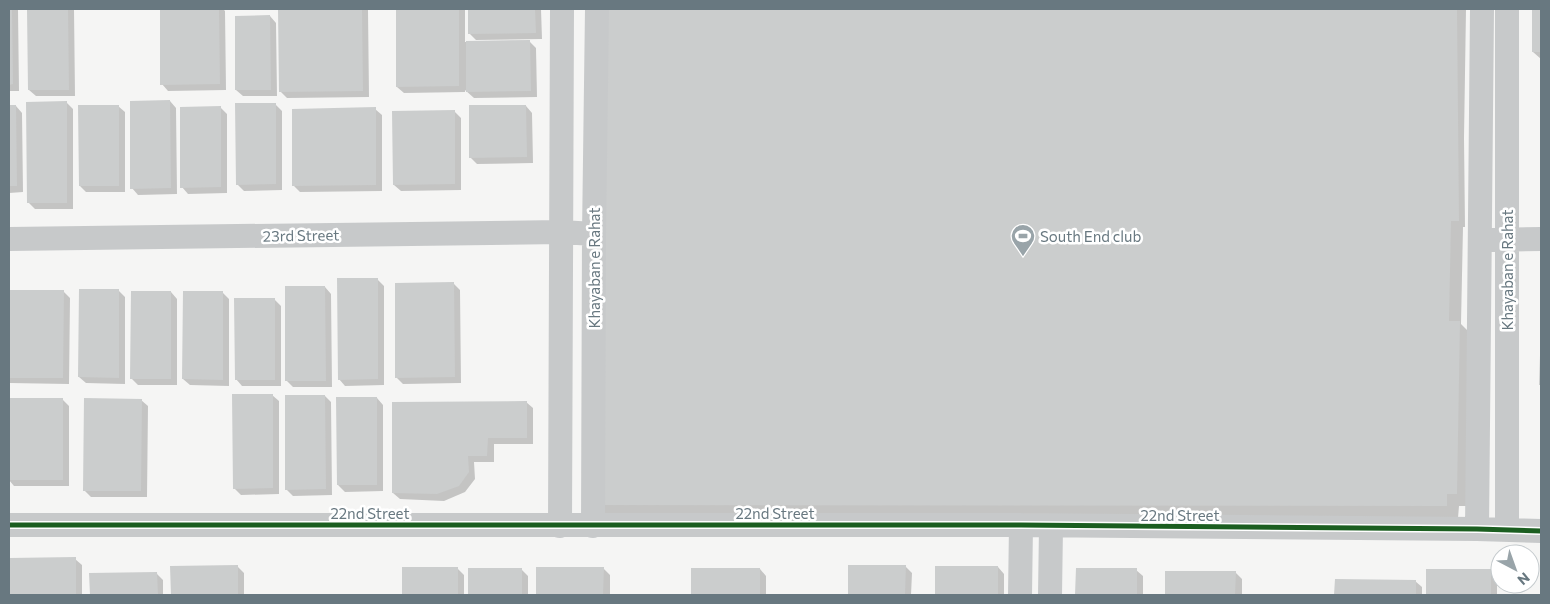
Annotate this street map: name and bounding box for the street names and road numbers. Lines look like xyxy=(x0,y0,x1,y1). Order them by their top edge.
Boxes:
street label: Khayaban e Rahat xyxy=(585,207,603,329)
street label: Khayaban e Rahat xyxy=(1498,209,1516,331)
street label: 23rd Street xyxy=(263,225,339,245)
street label: 22nd Street xyxy=(330,504,410,522)
street label: 22nd Street xyxy=(735,504,815,522)
street label: 22nd Street xyxy=(1140,506,1220,524)

